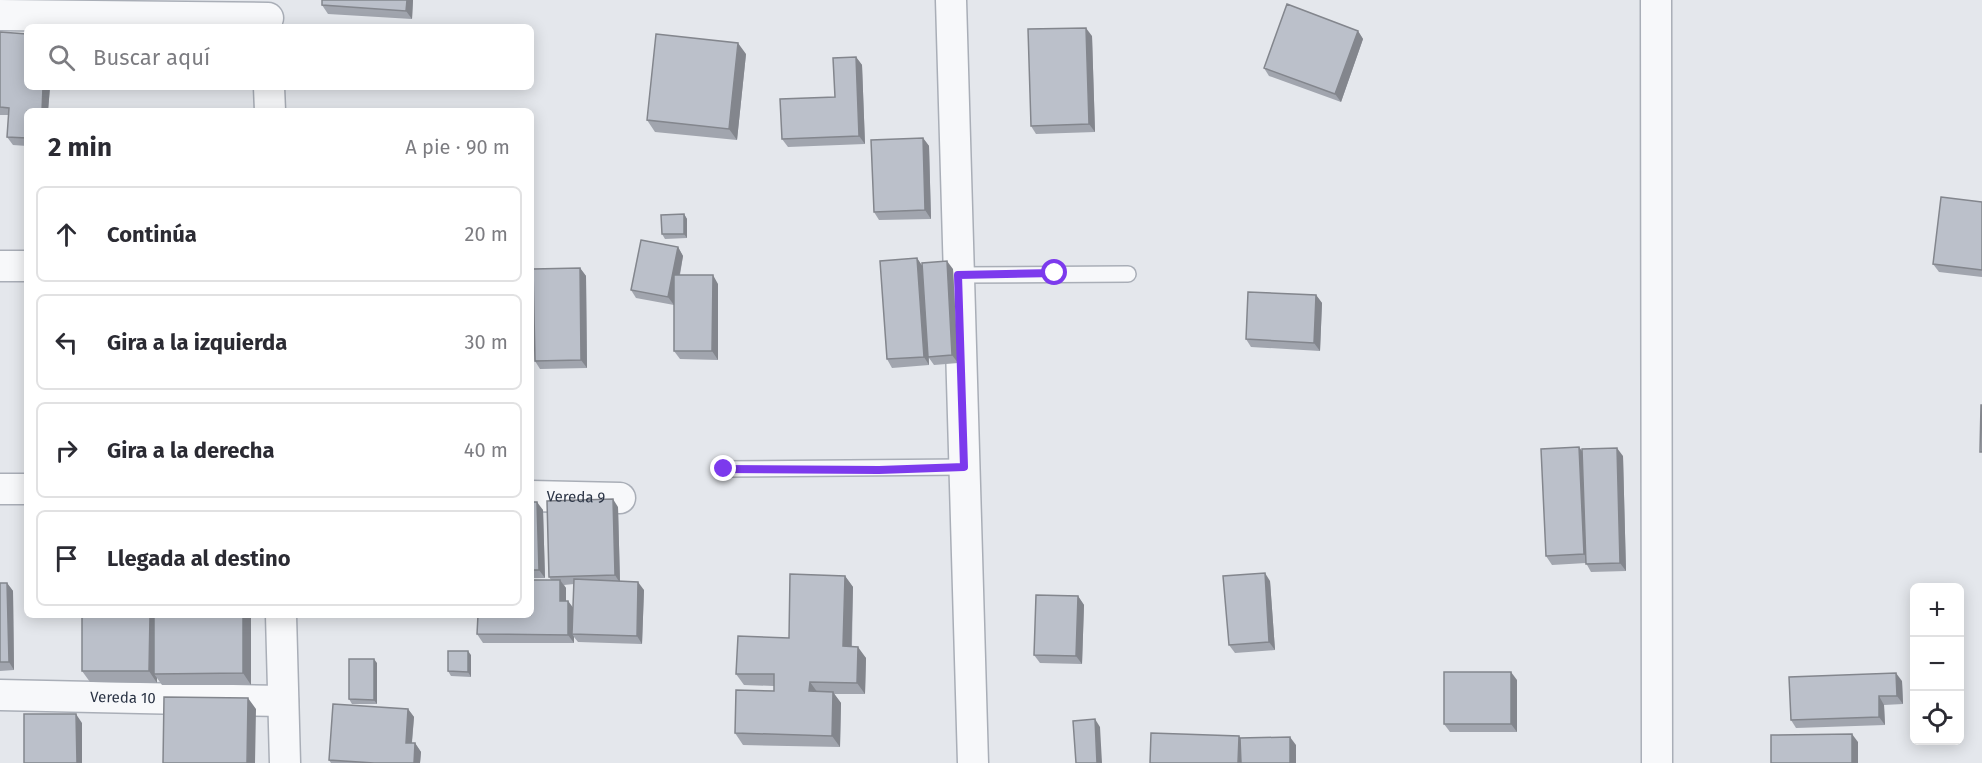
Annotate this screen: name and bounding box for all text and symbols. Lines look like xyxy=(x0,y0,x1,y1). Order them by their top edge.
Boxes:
search box xyxy=(24,24,534,90)
icon: search xyxy=(45,41,78,74)
text: Buscar aquí xyxy=(93,44,210,71)
text: 2 min xyxy=(48,132,112,163)
text: A pie · 90 m xyxy=(405,135,510,159)
icon: ahead xyxy=(50,218,83,251)
text: Continúa xyxy=(107,221,197,248)
text: 20 m xyxy=(465,222,508,246)
route start xyxy=(1041,259,1067,285)
icon: left xyxy=(50,326,83,359)
text: Gira a la izquierda xyxy=(107,329,287,356)
text: 30 m xyxy=(464,330,508,354)
icon: right xyxy=(50,434,83,467)
text: Gira a la derecha xyxy=(107,437,275,464)
text: 40 m xyxy=(464,438,508,462)
route end xyxy=(710,455,736,481)
street label: Vereda 9 xyxy=(546,487,606,507)
icon: arrive xyxy=(50,542,83,575)
text: Llegada al destino xyxy=(107,545,291,572)
map controls xyxy=(1910,583,1964,745)
button: + xyxy=(1910,583,1964,637)
button: − xyxy=(1910,637,1964,691)
street label: Vereda 10 xyxy=(90,688,156,707)
button: locate xyxy=(1910,691,1964,745)

